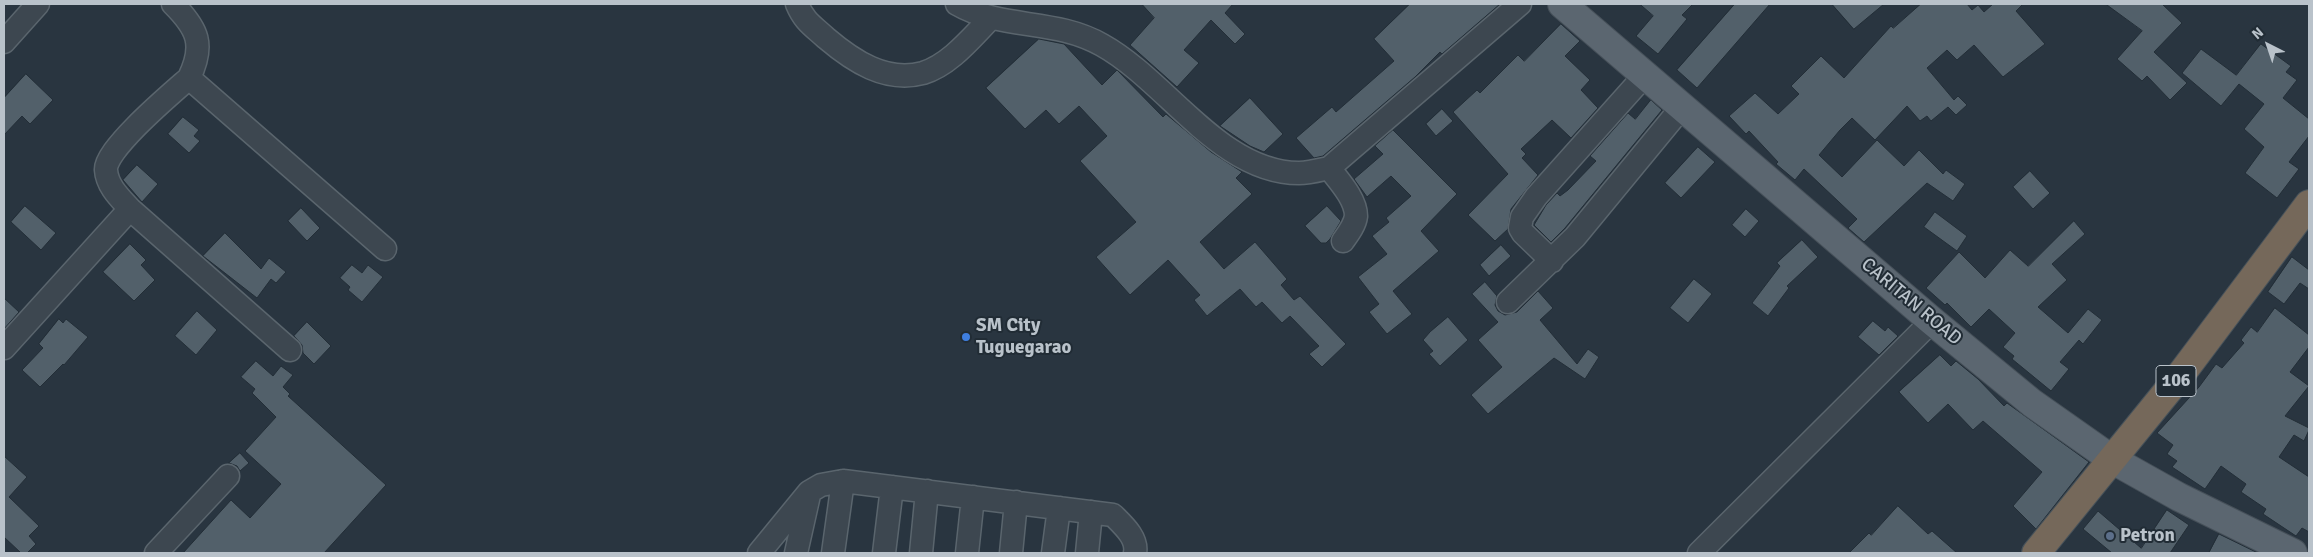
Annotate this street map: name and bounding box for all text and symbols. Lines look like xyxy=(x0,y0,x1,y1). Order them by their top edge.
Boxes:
north arrow xyxy=(2243,20,2293,70)
text: N xyxy=(2249,24,2267,43)
street label: CARITAN ROAD xyxy=(1856,253,1966,351)
place label: SM City Tuguegarao xyxy=(976,315,1071,359)
marker: SM City Tuguegarao xyxy=(960,331,972,343)
road number: 106 xyxy=(2156,366,2196,396)
place label: Petron xyxy=(2120,525,2175,547)
marker: Petron xyxy=(2104,530,2116,542)

